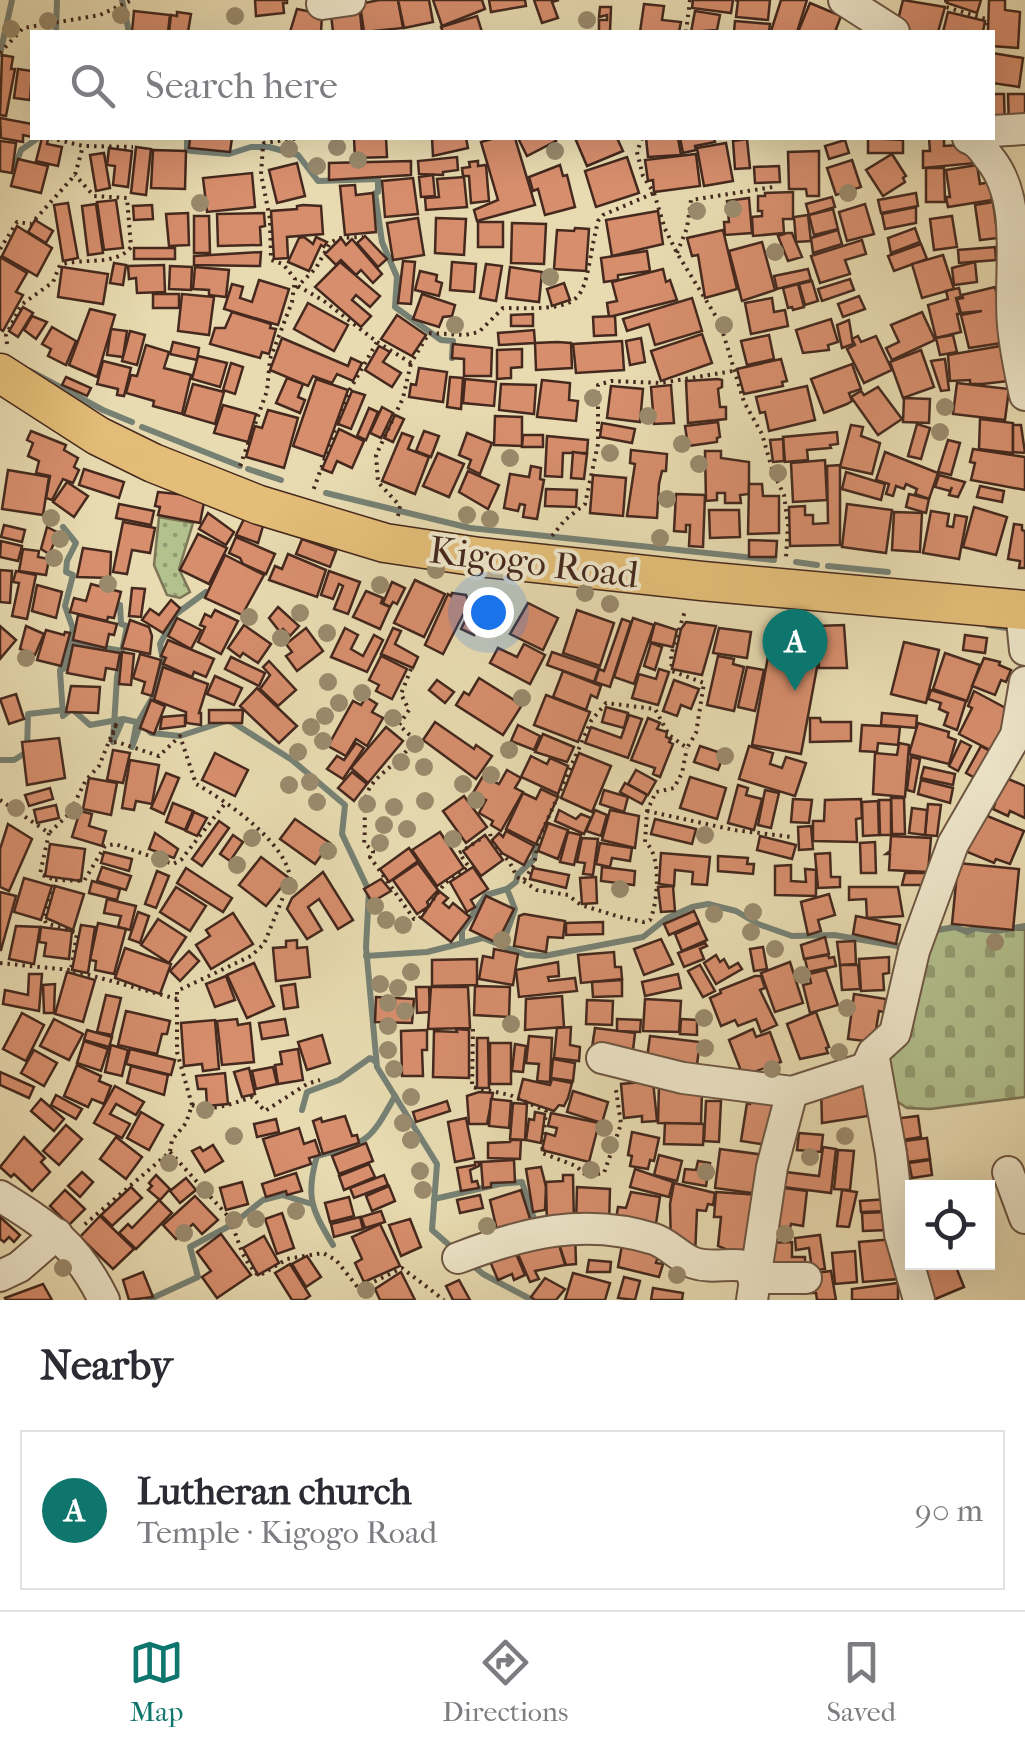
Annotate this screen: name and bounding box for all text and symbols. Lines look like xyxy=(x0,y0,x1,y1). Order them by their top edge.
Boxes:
search box xyxy=(30,30,995,140)
icon: search xyxy=(65,58,120,113)
text: Search here xyxy=(145,63,338,108)
street label: Kigogo Road xyxy=(427,527,641,598)
your location xyxy=(463,587,514,638)
pin: A xyxy=(762,608,828,691)
map controls xyxy=(905,1180,995,1270)
button: locate xyxy=(905,1180,995,1270)
text: Nearby xyxy=(40,1341,172,1390)
text: Lutheran church xyxy=(137,1469,412,1514)
text: A xyxy=(64,1492,85,1529)
text: 90 m xyxy=(915,1492,983,1529)
text: Temple · Kigogo Road xyxy=(137,1514,437,1551)
tab: Map xyxy=(129,1635,184,1728)
tab: Directions xyxy=(442,1635,568,1728)
tab: Saved xyxy=(826,1635,896,1728)

